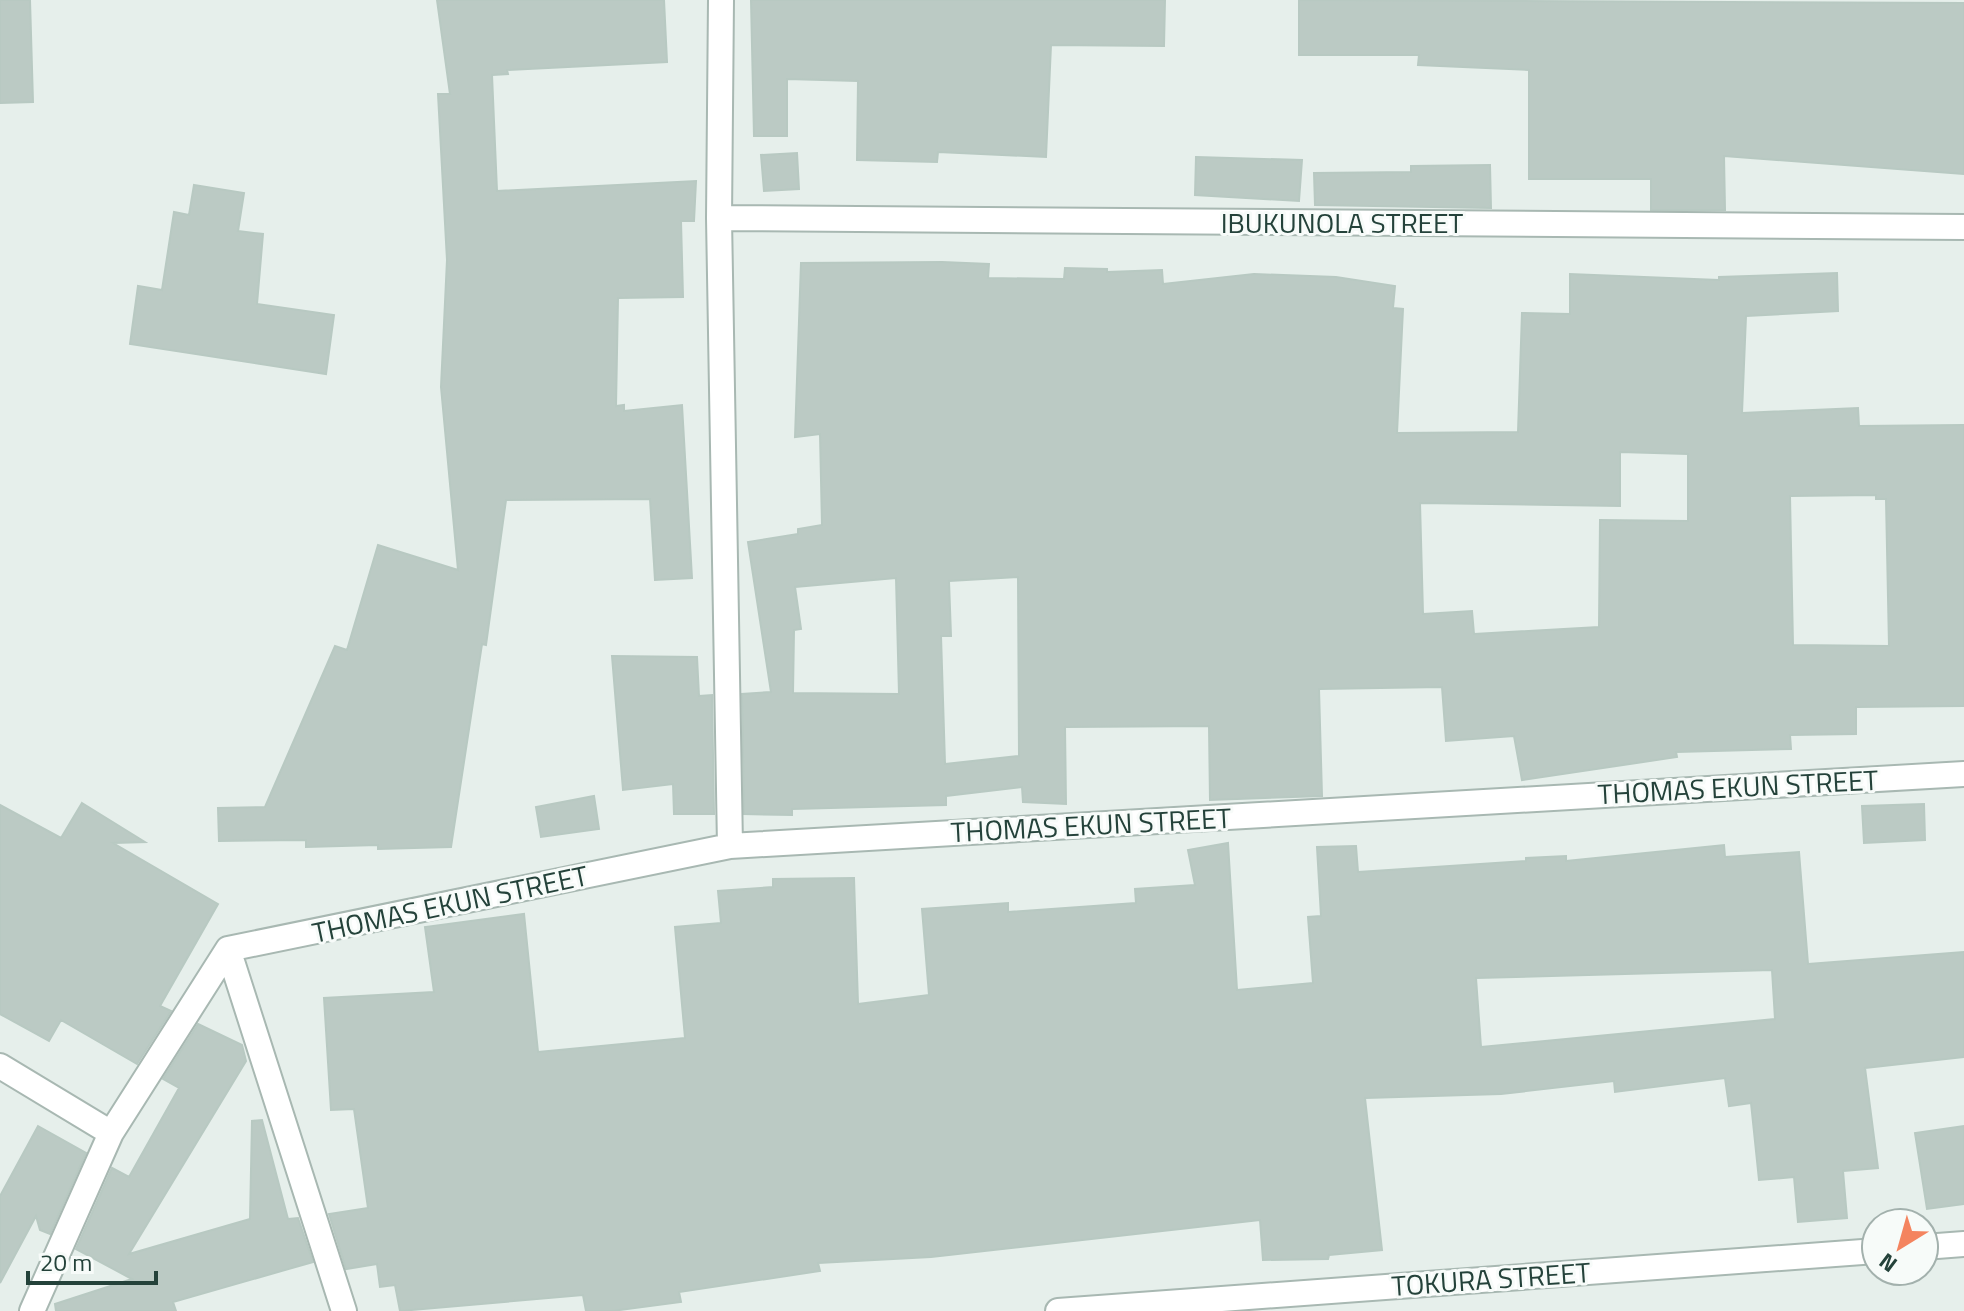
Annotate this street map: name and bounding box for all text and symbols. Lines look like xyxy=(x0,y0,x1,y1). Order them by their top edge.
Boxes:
street label: IBUKUNOLA STREET xyxy=(1221,201,1464,244)
street label: THOMAS EKUN STREET xyxy=(1597,758,1880,815)
street label: THOMAS EKUN STREET xyxy=(950,796,1233,853)
street label: THOMAS EKUN STREET xyxy=(308,853,592,954)
north arrow xyxy=(1860,1207,1940,1287)
scale bar xyxy=(28,1235,156,1285)
text: 20 m xyxy=(40,1244,92,1280)
text: N xyxy=(1872,1245,1904,1281)
street label: TOKURA STREET xyxy=(1390,1250,1592,1307)

